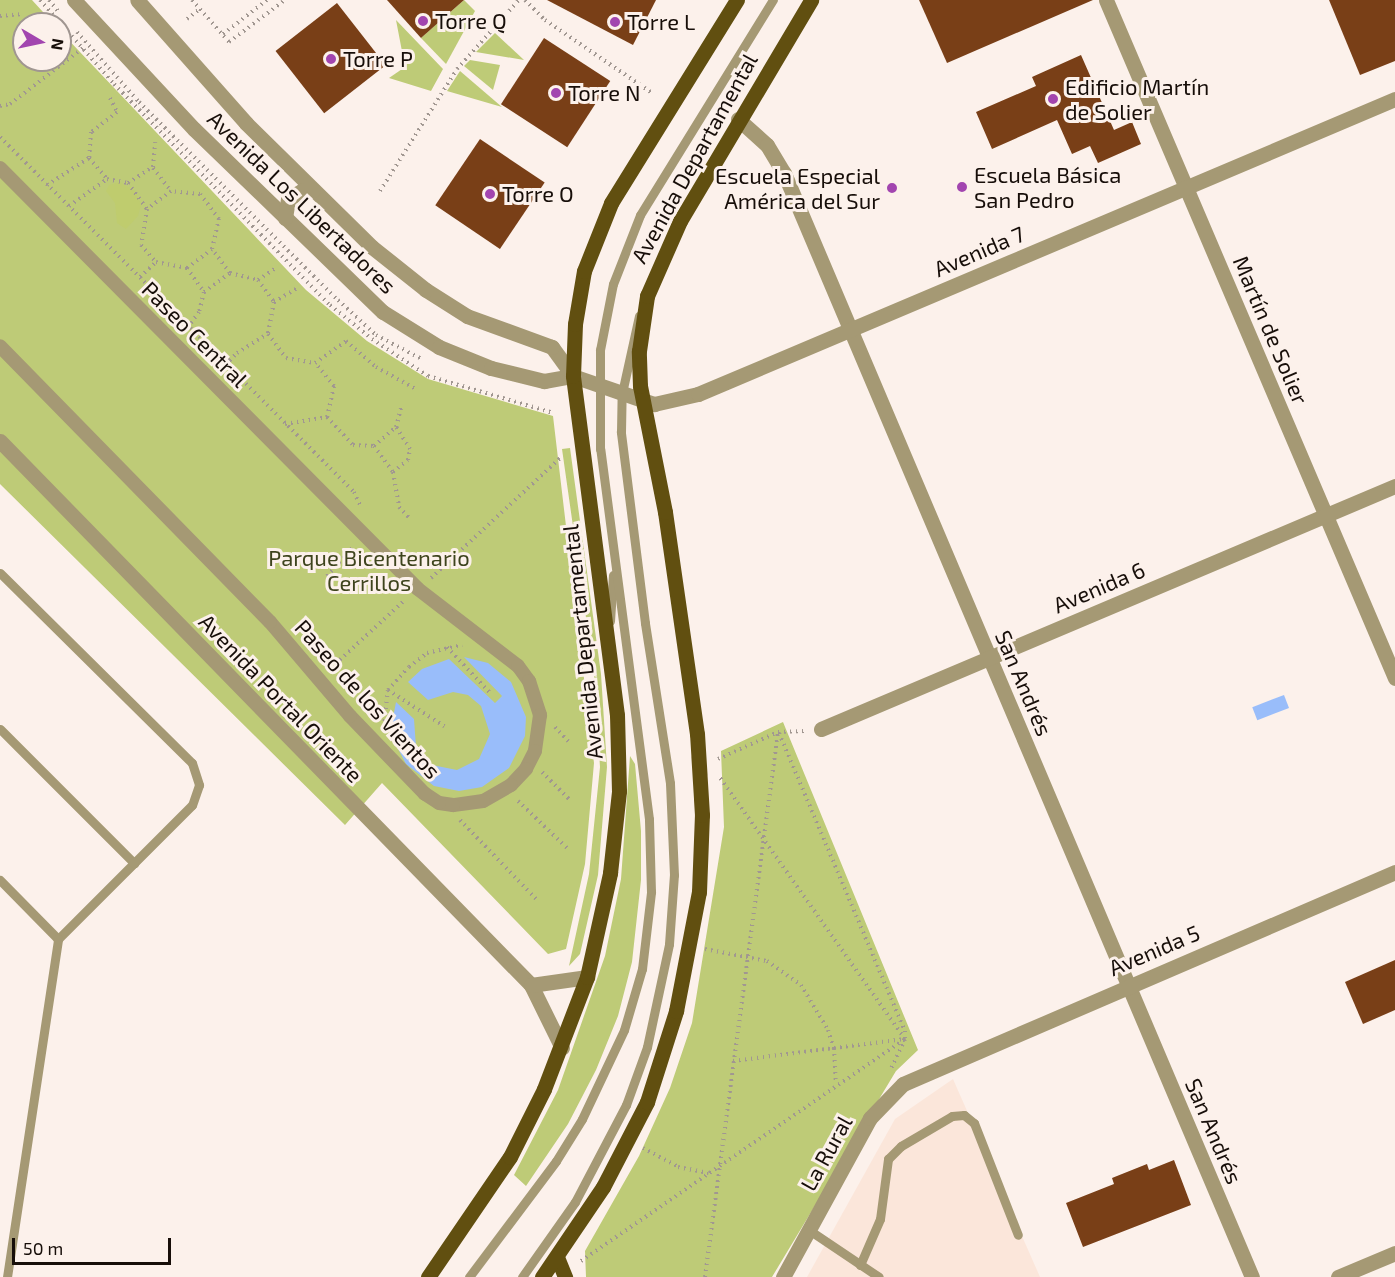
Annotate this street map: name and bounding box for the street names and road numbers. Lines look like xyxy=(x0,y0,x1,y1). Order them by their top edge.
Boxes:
street label: Avenida Departamental xyxy=(625,48,763,268)
street label: Avenida Los Libertadores xyxy=(202,105,402,299)
street label: Avenida 7 xyxy=(930,220,1028,282)
street label: Martín de Solier xyxy=(1228,252,1314,408)
street label: Paseo Central xyxy=(137,276,253,392)
street label: Avenida Departamental xyxy=(557,523,607,761)
street label: Avenida 6 xyxy=(1049,556,1149,618)
street label: Avenida Portal Oriente xyxy=(194,608,368,788)
street label: Paseo de los Vientos xyxy=(290,614,446,784)
street label: San Andrés xyxy=(990,626,1058,740)
street label: Avenida 5 xyxy=(1105,919,1203,981)
street label: San Andrés xyxy=(1180,1074,1248,1188)
street label: La Rural xyxy=(795,1111,857,1195)

